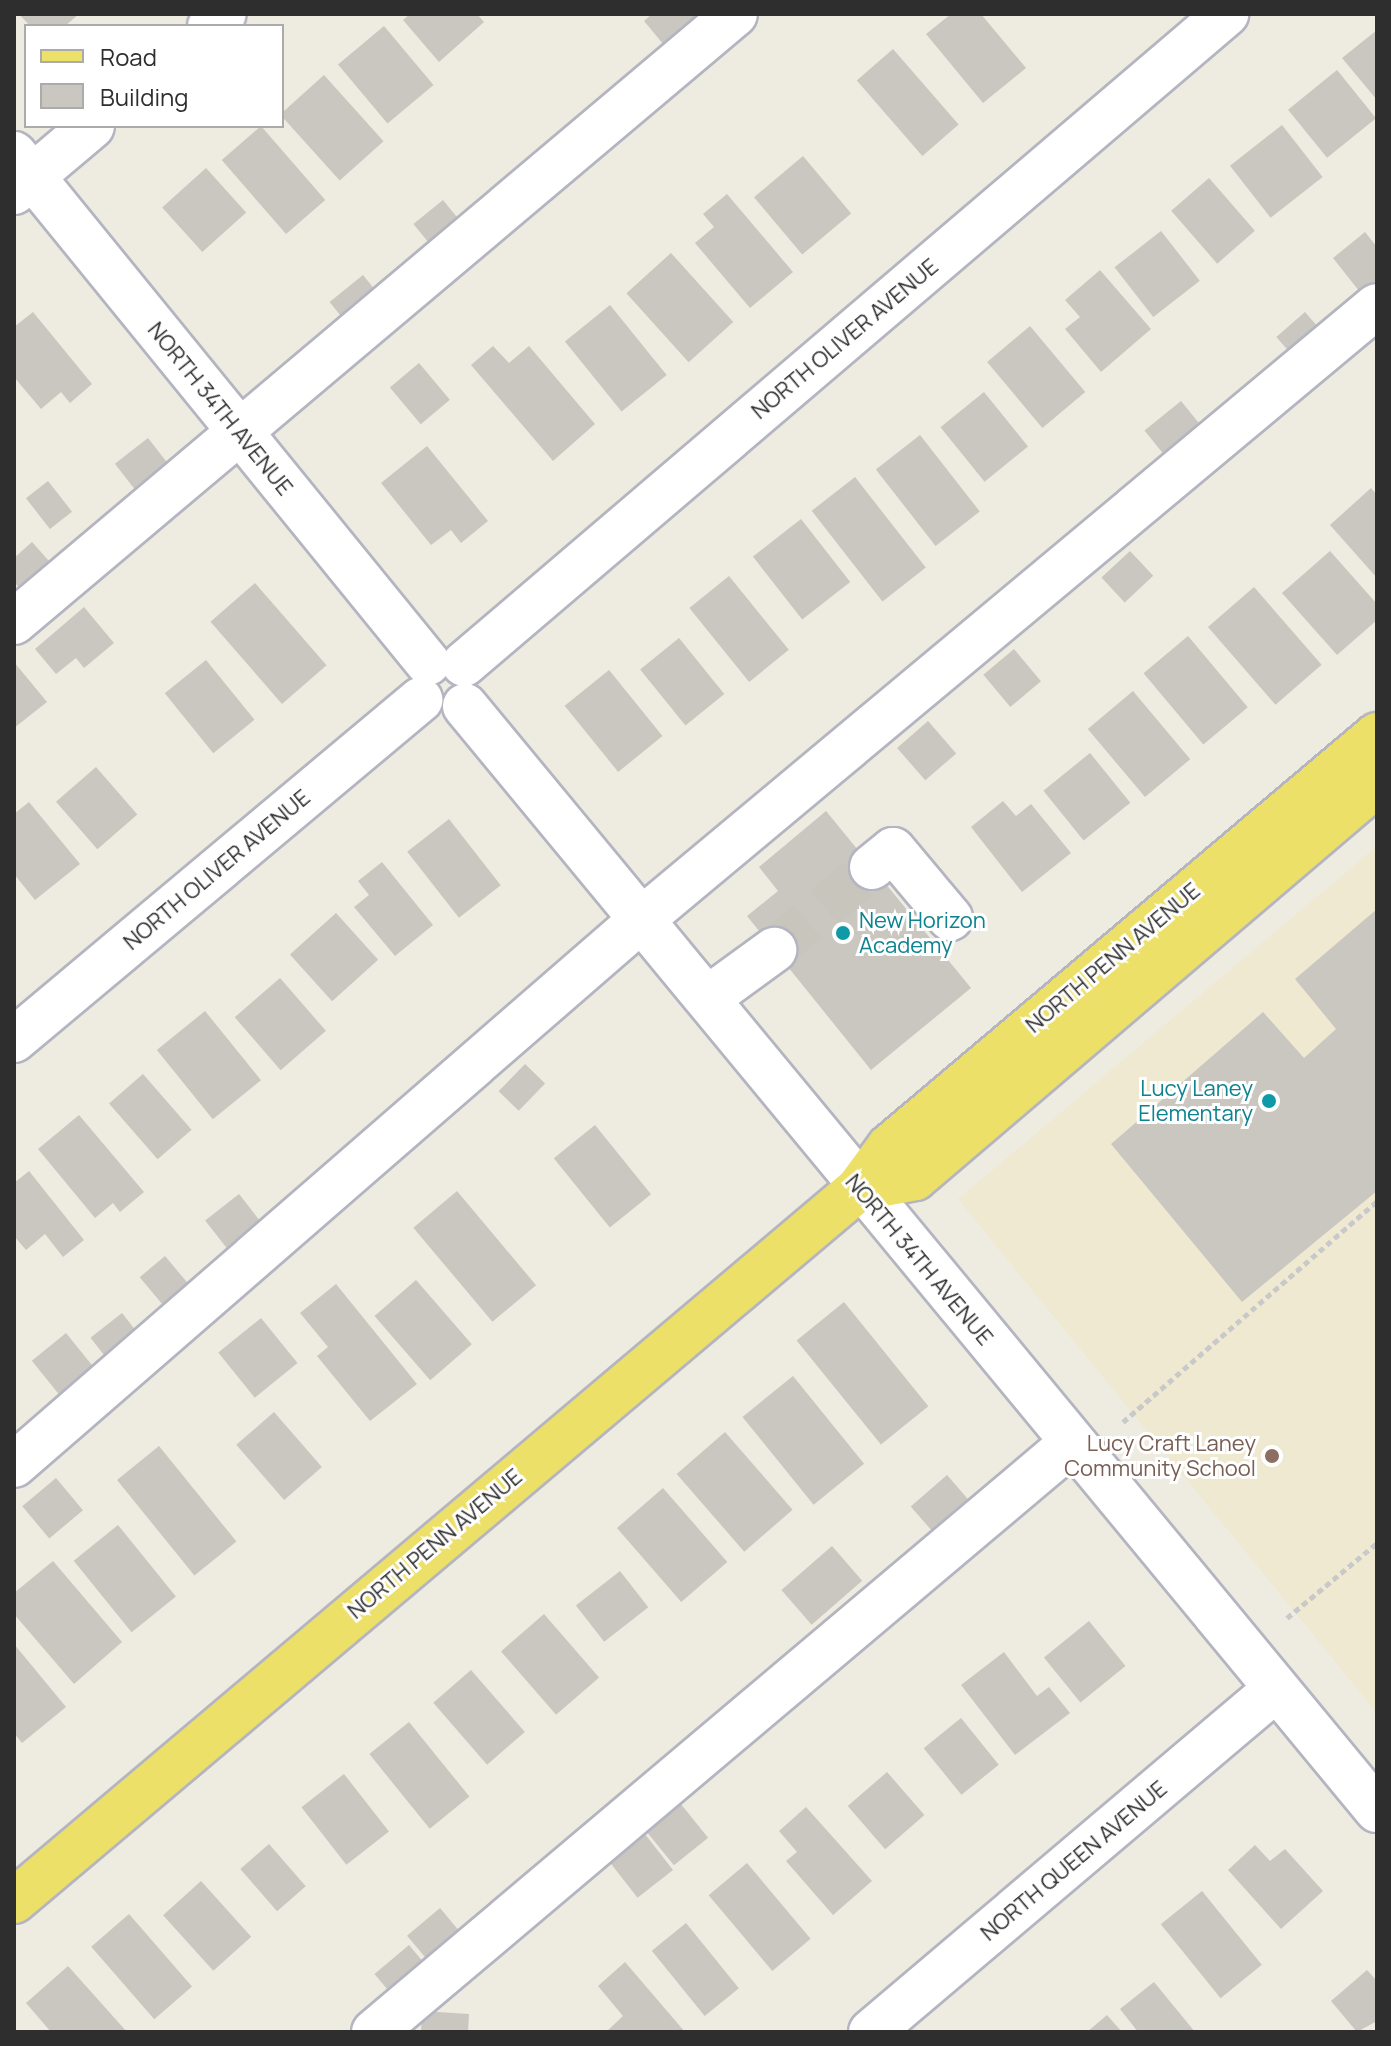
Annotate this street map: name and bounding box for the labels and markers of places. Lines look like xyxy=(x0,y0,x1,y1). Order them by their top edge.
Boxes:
place label: New Horizon Academy xyxy=(859,907,986,958)
marker: New Horizon Academy xyxy=(834,924,852,942)
place label: Lucy Laney Elementary xyxy=(1138,1075,1253,1126)
marker: Lucy Laney Elementary xyxy=(1260,1092,1278,1110)
place label: Lucy Craft Laney Community School xyxy=(1064,1430,1256,1482)
marker: Lucy Craft Laney Community School xyxy=(1263,1447,1281,1465)

